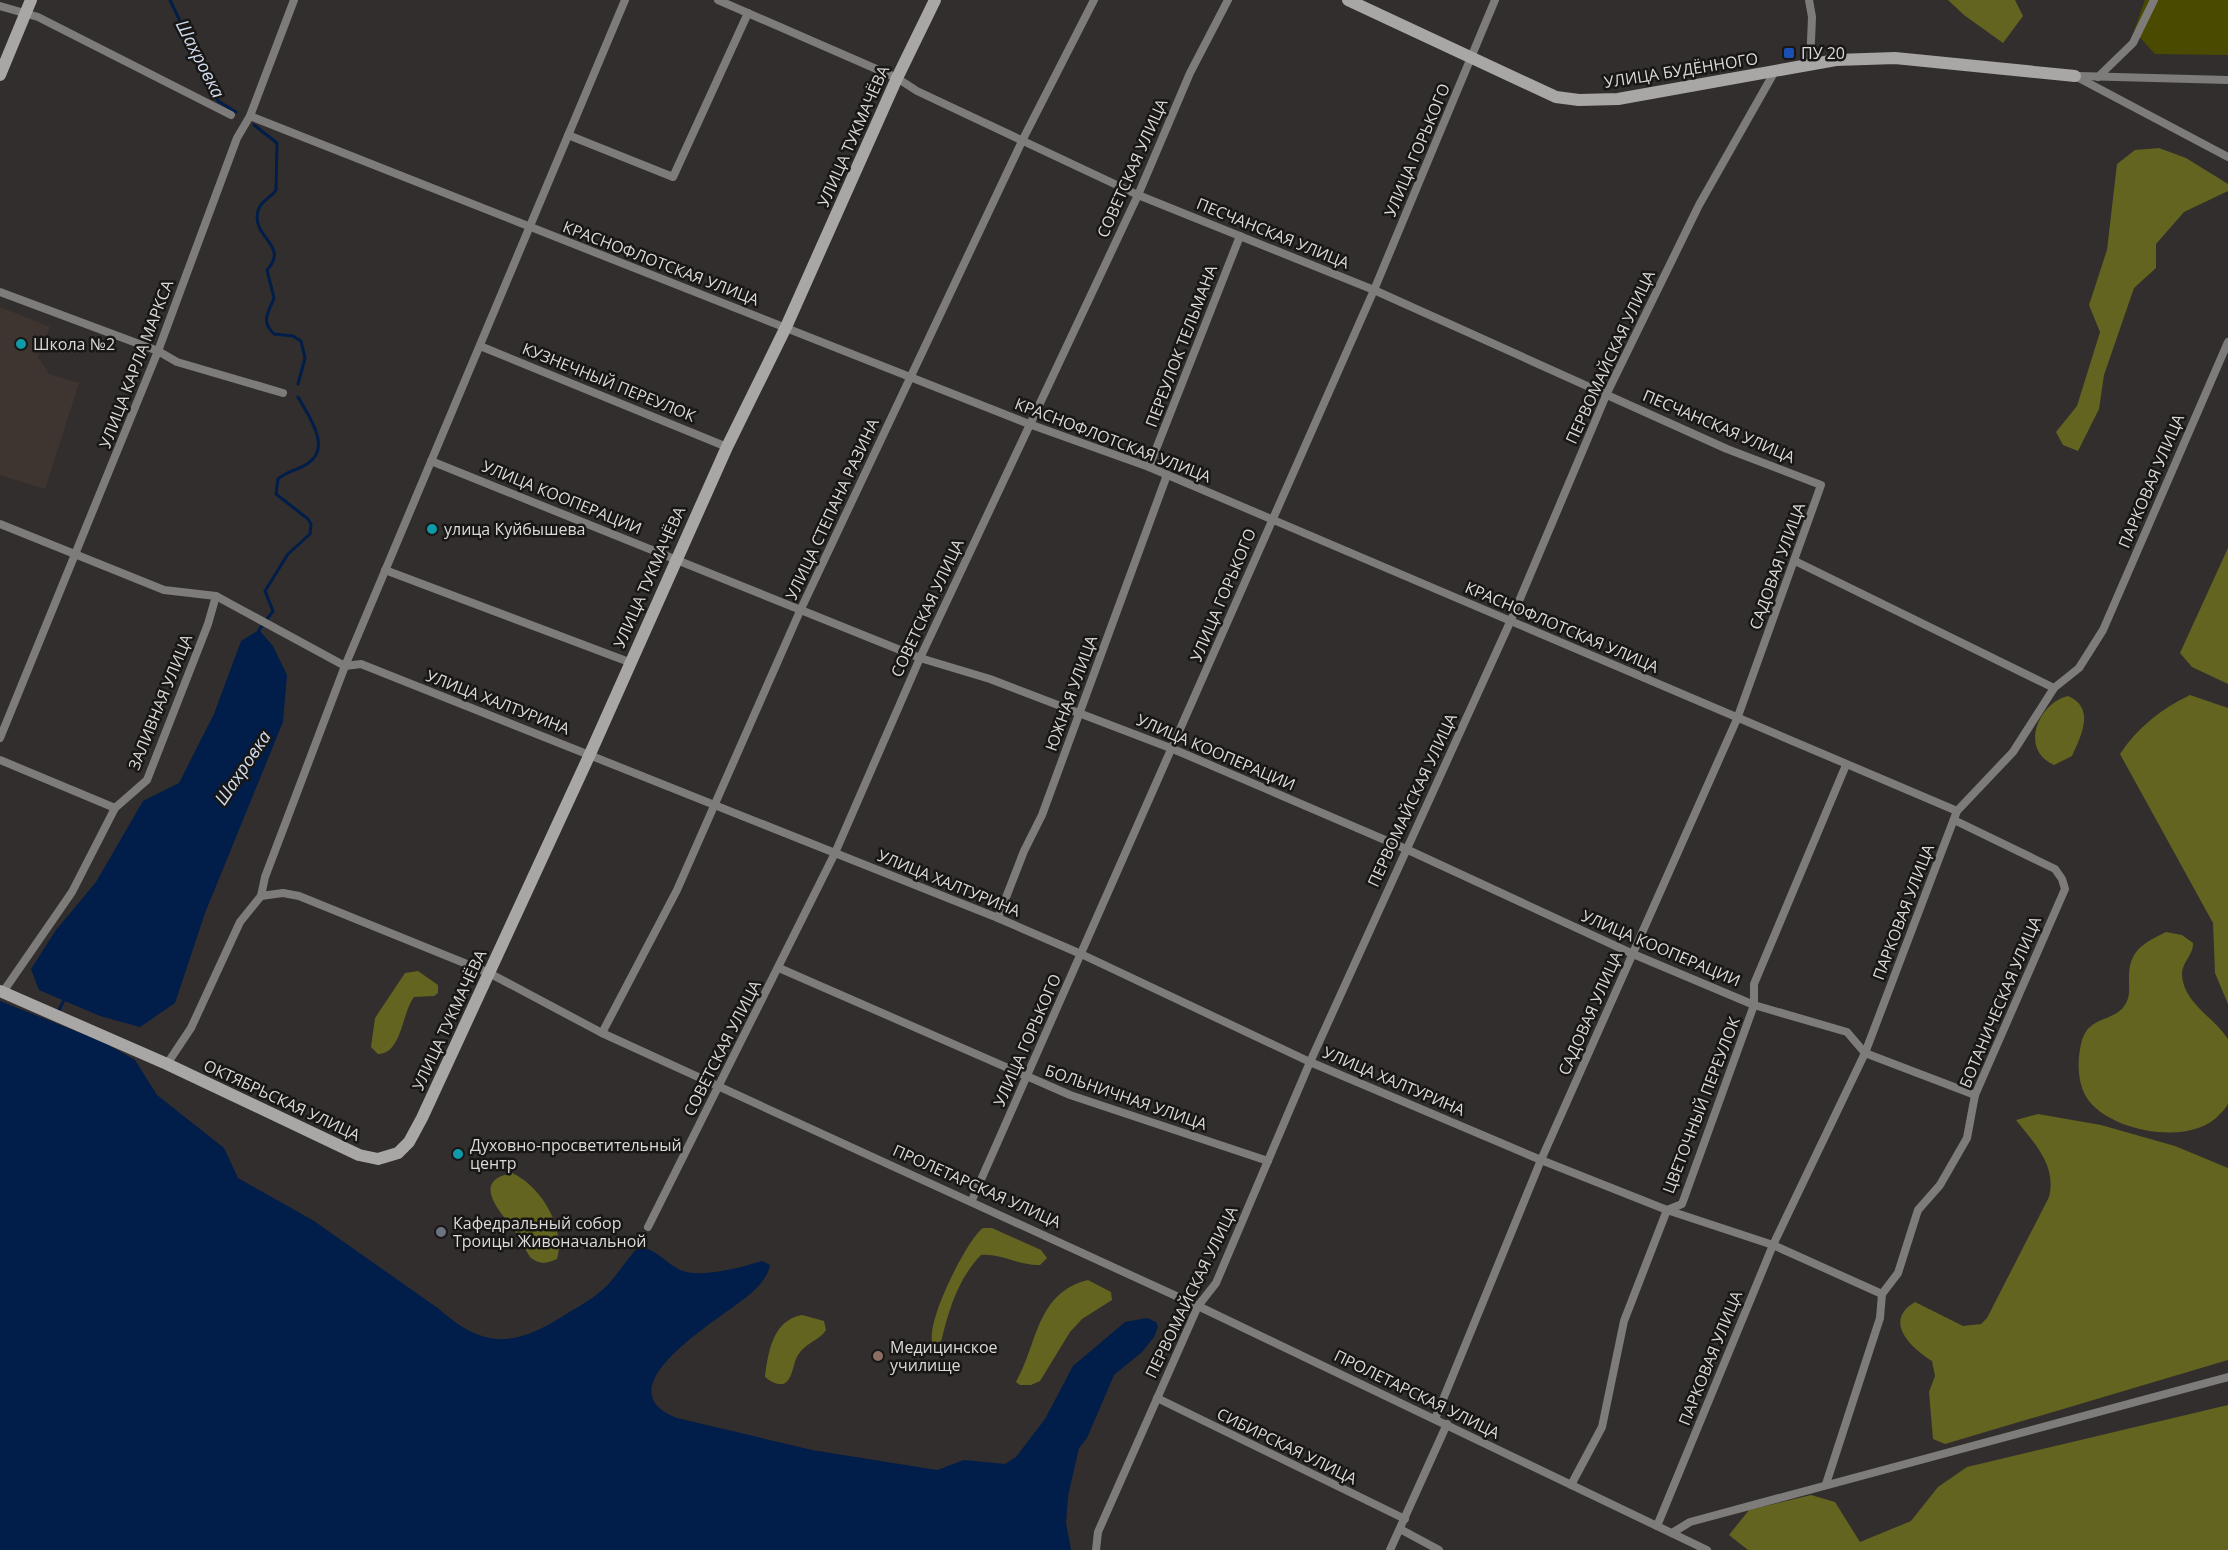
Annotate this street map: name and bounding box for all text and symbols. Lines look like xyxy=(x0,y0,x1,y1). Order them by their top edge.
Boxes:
water label: Шахровка xyxy=(171,15,231,102)
place label: ПУ 20 xyxy=(1801,42,1845,64)
marker: ПУ 20 xyxy=(1782,46,1796,60)
street label: УЛИЦА БУДЁННОГО xyxy=(1602,47,1760,93)
street label: УЛИЦА ТУКМАЧЁВА xyxy=(812,61,894,210)
street label: УЛИЦА ГОРЬКОГО xyxy=(1379,80,1455,220)
street label: СОВЕТСКАЯ УЛИЦА xyxy=(1091,94,1173,241)
street label: ПЕСЧАНСКАЯ УЛИЦА xyxy=(1193,192,1354,274)
street label: КРАСНОФЛОТСКАЯ УЛИЦА xyxy=(560,215,763,311)
street label: ПЕРЕУЛОК ТЕЛЬМАНА xyxy=(1140,261,1222,430)
street label: ПЕРВОМАЙСКАЯ УЛИЦА xyxy=(1560,266,1660,447)
street label: УЛИЦА КАРЛА МАРКСА xyxy=(94,276,179,451)
place label: Школа №2 xyxy=(33,333,115,355)
marker: Школа №2 xyxy=(14,337,28,351)
street label: КУЗНЕЧНЫЙ ПЕРЕУЛОК xyxy=(519,337,699,427)
street label: ПЕСЧАНСКАЯ УЛИЦА xyxy=(1640,384,1799,468)
street label: КРАСНОФЛОТСКАЯ УЛИЦА xyxy=(1012,392,1215,488)
street label: ПАРКОВАЯ УЛИЦА xyxy=(2113,410,2190,551)
street label: УЛИЦА СТЕПАНА РАЗИНА xyxy=(780,414,884,603)
street label: УЛИЦА КООПЕРАЦИИ xyxy=(479,455,645,539)
street label: САДОВАЯ УЛИЦА xyxy=(1744,499,1810,632)
street label: УЛИЦА ТУКМАЧЁВА xyxy=(608,502,690,651)
place label: улица Куйбышева xyxy=(444,518,585,540)
marker: улица Куйбышева xyxy=(425,522,439,536)
street label: УЛИЦА ГОРЬКОГО xyxy=(1185,525,1261,665)
street label: СОВЕТСКАЯ УЛИЦА xyxy=(885,535,969,681)
street label: КРАСНОФЛОТСКАЯ УЛИЦА xyxy=(1462,576,1663,678)
street label: ЗАЛИВНАЯ УЛИЦА xyxy=(123,630,198,773)
street label: ЮЖНАЯ УЛИЦА xyxy=(1040,631,1102,754)
street label: УЛИЦА ХАЛТУРИНА xyxy=(423,664,574,740)
street label: УЛИЦА КООПЕРАЦИИ xyxy=(1133,709,1299,795)
street label: ПЕРВОМАЙСКАЯ УЛИЦА xyxy=(1362,709,1462,890)
water label: Шахровка xyxy=(208,725,276,809)
street label: ПАРКОВАЯ УЛИЦА xyxy=(1867,840,1939,983)
street label: УЛИЦА ХАЛТУРИНА xyxy=(874,844,1025,922)
street label: УЛИЦА КООПЕРАЦИИ xyxy=(1578,905,1744,991)
street label: БОТАНИЧЕСКАЯ УЛИЦА xyxy=(1954,912,2047,1091)
street label: УЛИЦА ТУКМАЧЁВА xyxy=(407,945,492,1094)
street label: САДОВАЯ УЛИЦА xyxy=(1553,947,1628,1078)
street label: УЛИЦА ГОРЬКОГО xyxy=(988,970,1066,1110)
street label: СОВЕТСКАЯ УЛИЦА xyxy=(678,975,766,1120)
street label: ЦВЕТОЧНЫЙ ПЕРЕУЛОК xyxy=(1657,1013,1745,1196)
street label: УЛИЦА ХАЛТУРИНА xyxy=(1320,1041,1469,1121)
street label: ОКТЯБРЬСКАЯ УЛИЦА xyxy=(200,1054,365,1146)
street label: БОЛЬНИЧНАЯ УЛИЦА xyxy=(1042,1059,1211,1135)
place label: Духовно-просветительный центр xyxy=(470,1134,682,1174)
street label: ПРОЛЕТАРСКАЯ УЛИЦА xyxy=(889,1139,1065,1233)
marker: Духовно-просветительный центр xyxy=(451,1147,465,1161)
street label: ПЕРВОМАЙСКАЯ УЛИЦА xyxy=(1140,1201,1243,1382)
place label: Кафедральный собор Троицы Живоначальной xyxy=(453,1212,646,1252)
marker: Кафедральный собор Троицы Живоначальной xyxy=(434,1225,448,1239)
street label: ПАРКОВАЯ УЛИЦА xyxy=(1673,1287,1747,1429)
place label: Медицинское училище xyxy=(890,1336,998,1376)
street label: ПРОЛЕТАРСКАЯ УЛИЦА xyxy=(1330,1344,1504,1444)
marker: Медицинское училище xyxy=(871,1349,885,1363)
street label: СИБИРСКАЯ УЛИЦА xyxy=(1213,1403,1361,1490)

